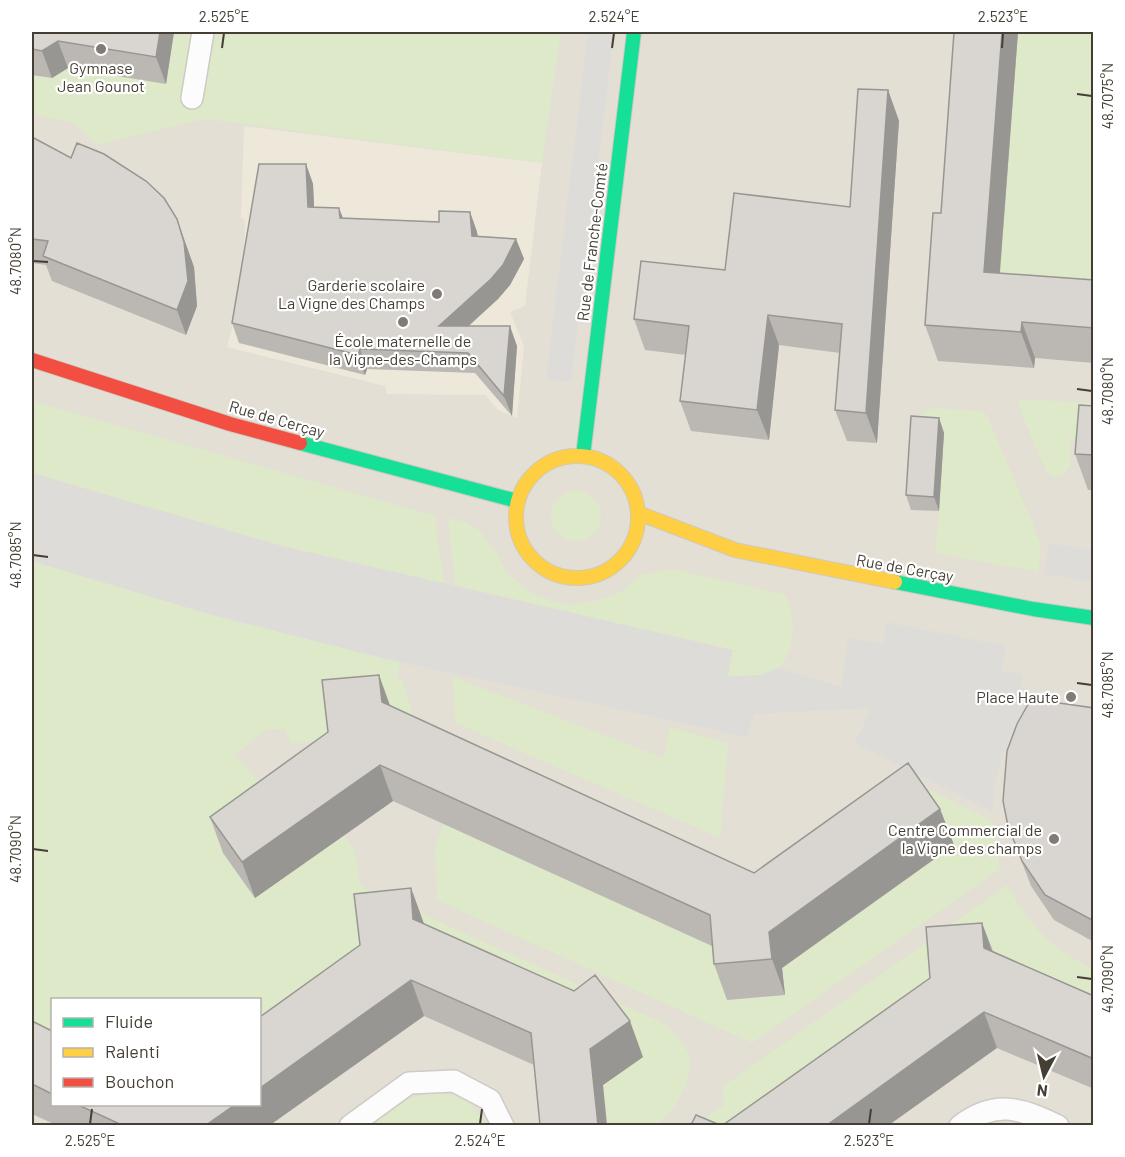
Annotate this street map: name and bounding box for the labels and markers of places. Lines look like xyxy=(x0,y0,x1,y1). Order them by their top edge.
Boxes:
marker: Gymnase Jean Gounot xyxy=(94,42,108,56)
place label: Gymnase Jean Gounot xyxy=(57,58,145,95)
place label: Garderie scolaire La Vigne des Champs xyxy=(278,275,425,312)
marker: Garderie scolaire La Vigne des Champs xyxy=(430,287,444,301)
marker: École maternelle de la Vigne-des-Champs xyxy=(396,315,410,329)
place label: École maternelle de la Vigne-des-Champs xyxy=(329,331,477,368)
place label: Place Haute xyxy=(976,687,1059,706)
marker: Place Haute xyxy=(1064,690,1078,704)
place label: Centre Commercial de la Vigne des champs xyxy=(888,820,1042,857)
marker: Centre Commercial de la Vigne des champs xyxy=(1047,832,1061,846)

